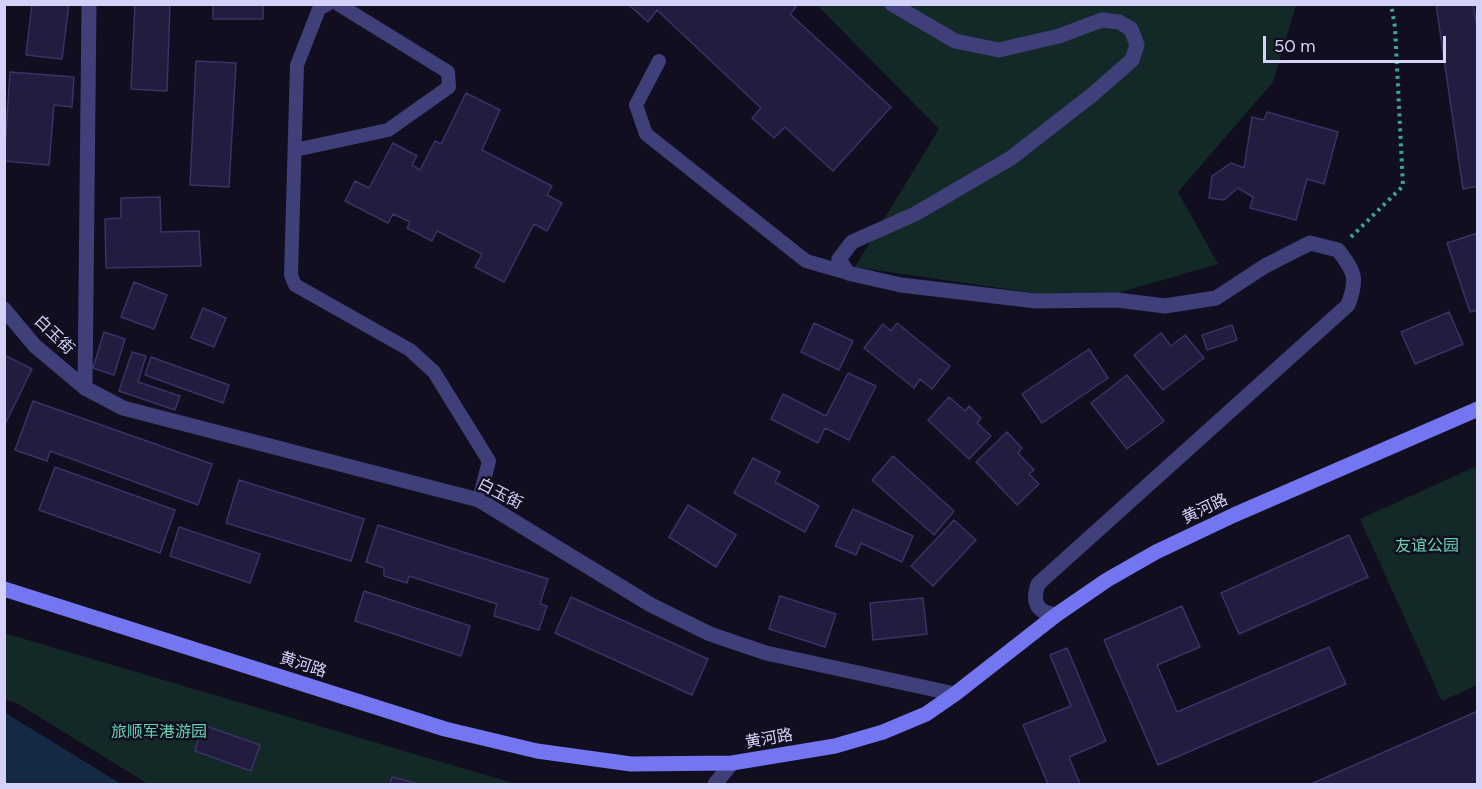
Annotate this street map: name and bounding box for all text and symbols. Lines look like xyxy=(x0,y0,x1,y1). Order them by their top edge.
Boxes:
scale bar xyxy=(1266,24,1449,62)
text: 50 m xyxy=(1274,35,1316,57)
street label: 白玉街 xyxy=(30,311,78,359)
street label: 白玉街 xyxy=(474,475,526,513)
street label: 黄河路 xyxy=(1179,490,1231,528)
park label: 友谊公园 xyxy=(1395,536,1459,556)
street label: 黄河路 xyxy=(277,648,329,682)
park label: 旅顺军港游园 xyxy=(111,722,207,742)
street label: 黄河路 xyxy=(744,725,794,753)

